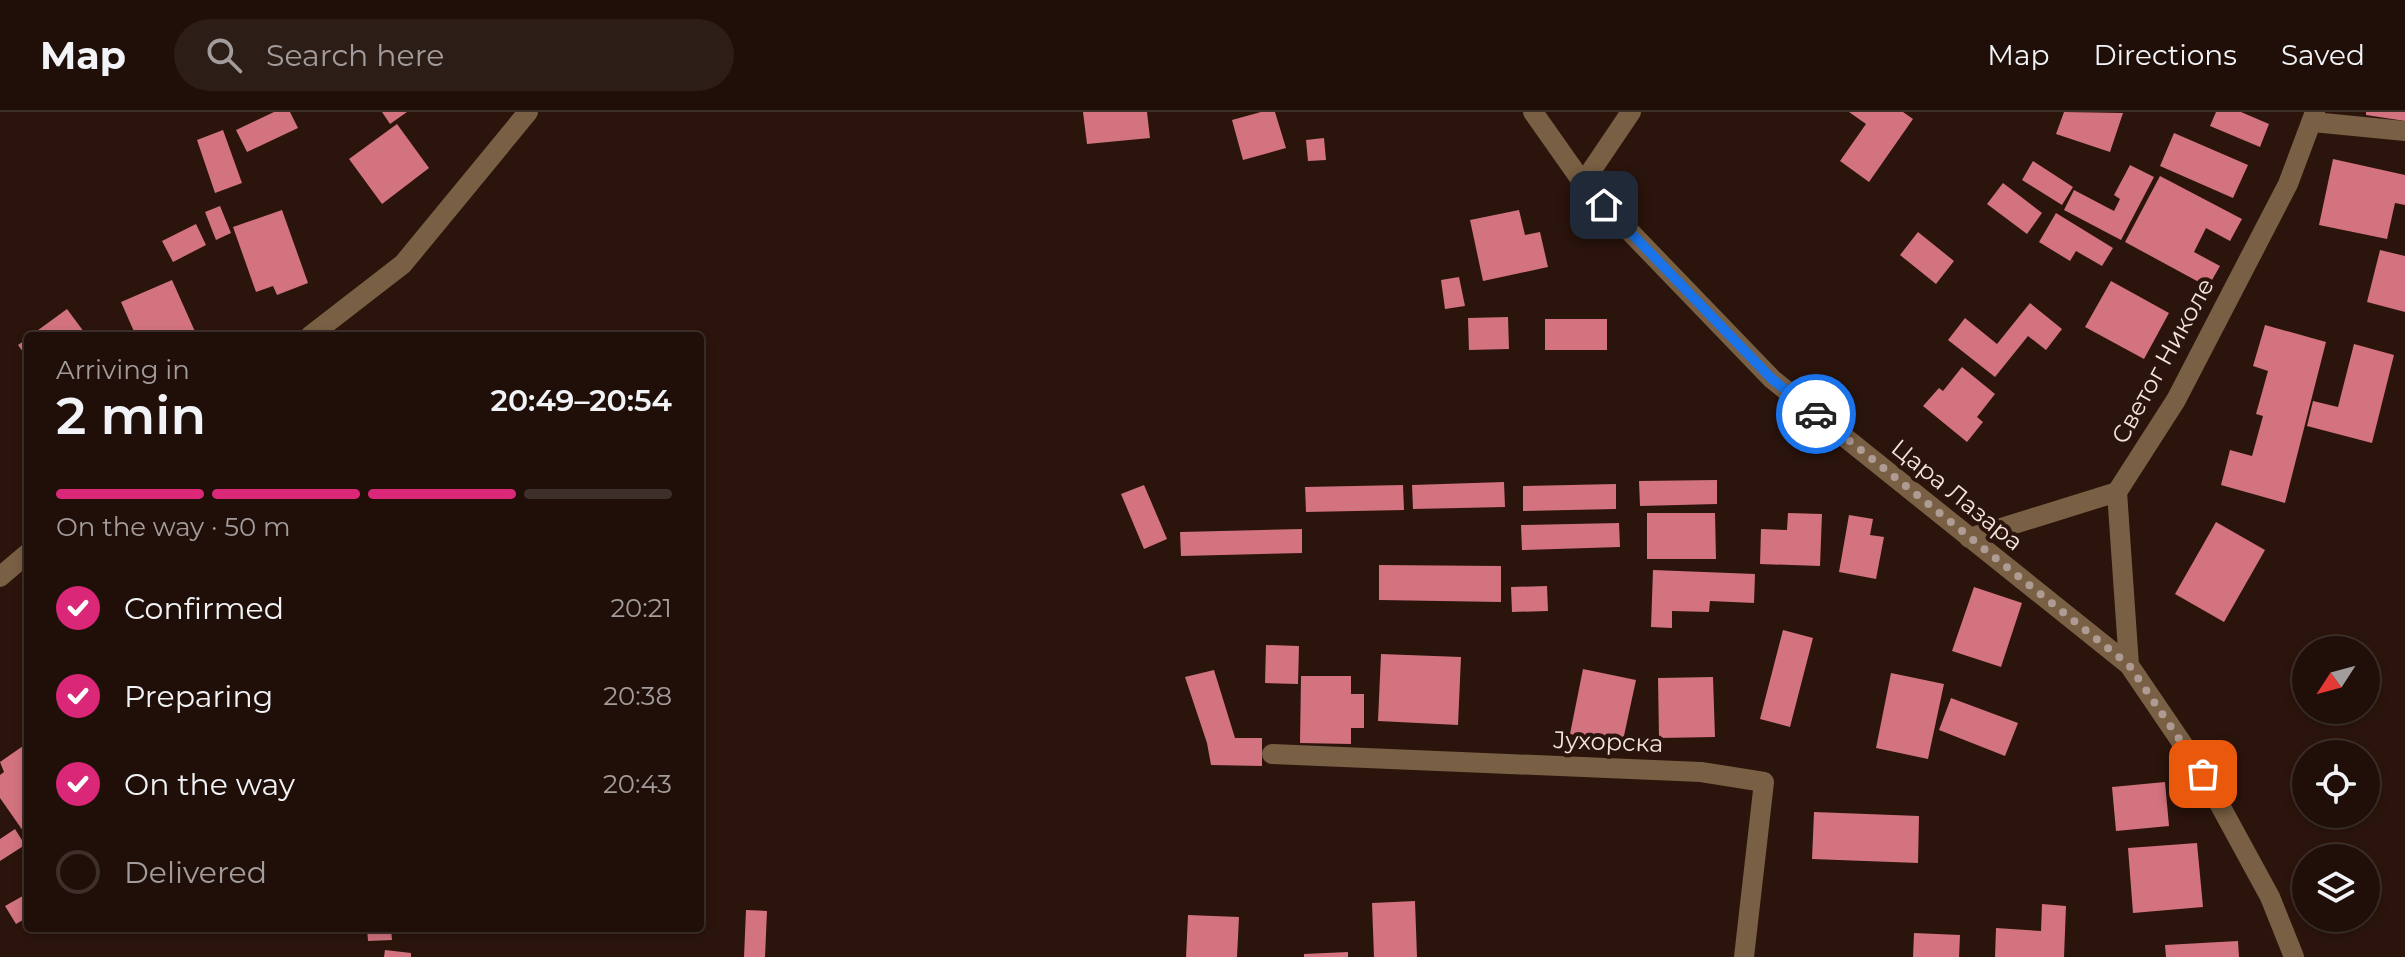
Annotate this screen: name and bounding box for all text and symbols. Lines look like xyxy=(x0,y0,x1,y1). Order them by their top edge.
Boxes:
search box xyxy=(174,19,734,91)
text: Map xyxy=(40,32,126,79)
icon: search xyxy=(202,33,246,77)
text: Search here xyxy=(266,37,444,74)
text: Map xyxy=(1987,38,2049,72)
text: Directions xyxy=(2093,38,2237,72)
text: Saved xyxy=(2281,38,2365,72)
pin xyxy=(1570,171,1638,239)
icon: home xyxy=(1582,183,1626,227)
street label: Светог Николе xyxy=(2105,273,2220,449)
text: Arriving in xyxy=(56,354,190,386)
courier xyxy=(1776,374,1856,454)
text: 20:49–20:54 xyxy=(490,382,672,419)
text: 2 min xyxy=(56,384,206,447)
icon: car xyxy=(1794,392,1838,436)
street label: Цара Лазара xyxy=(1886,433,2029,556)
text: On the way · 50 m xyxy=(56,511,291,543)
icon: check xyxy=(56,586,100,630)
text: Confirmed xyxy=(124,590,284,627)
text: 20:21 xyxy=(610,592,672,624)
north arrow xyxy=(2292,636,2380,724)
map controls xyxy=(2292,636,2380,932)
icon: check xyxy=(56,674,100,718)
text: Preparing xyxy=(124,678,273,715)
text: 20:38 xyxy=(603,680,672,712)
street label: Јухорска xyxy=(1552,725,1664,758)
pin xyxy=(2169,740,2237,808)
button: locate xyxy=(2292,740,2380,828)
icon: bag xyxy=(2181,752,2225,796)
icon: check xyxy=(56,762,100,806)
text: On the way xyxy=(124,766,295,803)
text: 20:43 xyxy=(603,768,672,800)
button: layers xyxy=(2292,844,2380,932)
text: Delivered xyxy=(124,854,267,891)

